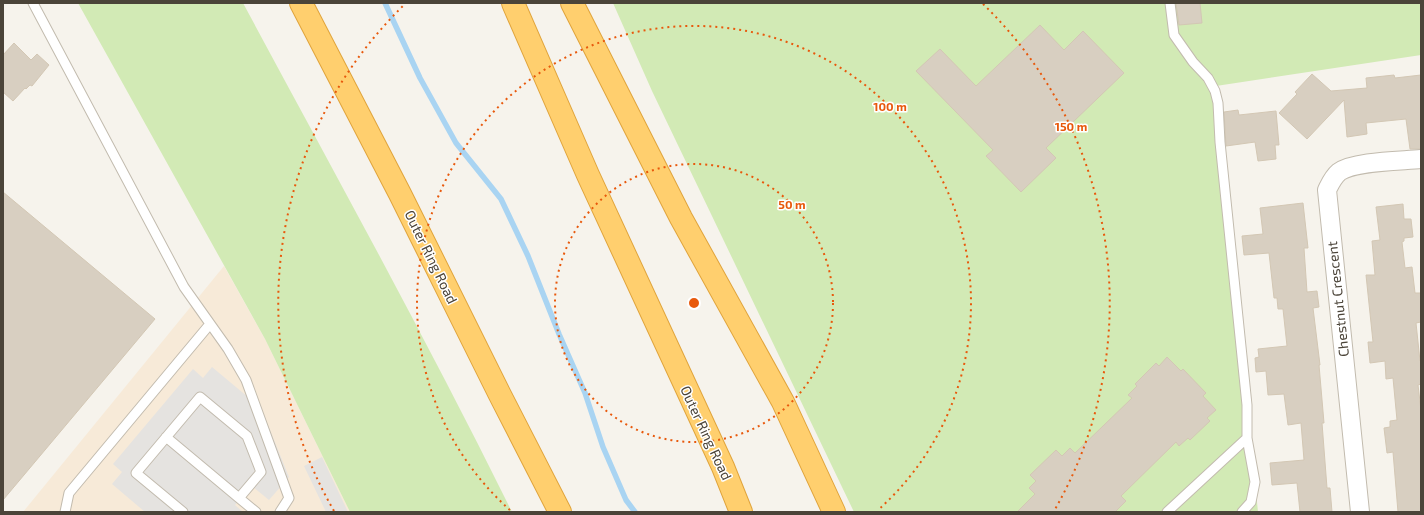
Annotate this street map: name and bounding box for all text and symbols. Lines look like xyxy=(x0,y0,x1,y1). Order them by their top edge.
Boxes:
text: 100 m xyxy=(873,99,907,113)
text: 150 m xyxy=(1055,119,1087,133)
text: 50 m xyxy=(778,197,806,211)
street label: Outer Ring Road xyxy=(401,207,461,306)
street label: Chestnut Crescent xyxy=(1323,240,1352,358)
centre of rings xyxy=(687,296,701,310)
street label: Outer Ring Road xyxy=(677,383,736,483)

